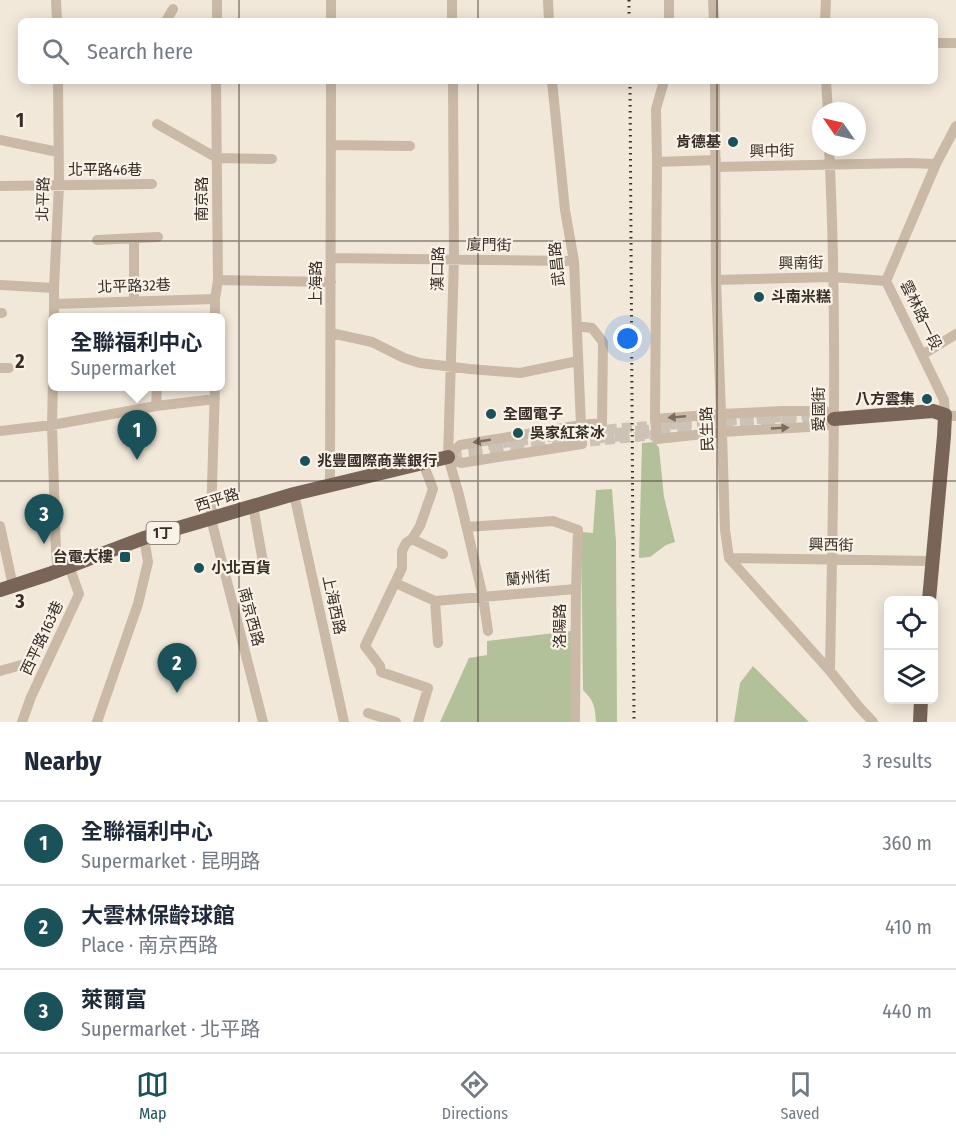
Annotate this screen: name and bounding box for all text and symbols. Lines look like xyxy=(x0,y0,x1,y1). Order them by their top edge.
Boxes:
search box xyxy=(18,18,938,84)
icon: search xyxy=(39,35,72,68)
text: Search here xyxy=(87,38,193,65)
north arrow xyxy=(812,102,866,156)
text: 1 xyxy=(16,108,24,132)
place label: 肯德基 xyxy=(676,133,721,151)
marker: 肯德基 xyxy=(726,135,740,149)
street label: 興中街 xyxy=(749,142,795,160)
street label: 北平路46巷 xyxy=(68,161,142,179)
street label: 北平路 xyxy=(33,176,53,222)
street label: 南京路 xyxy=(193,176,211,222)
street label: 廈門街 xyxy=(466,236,512,254)
street label: 武昌路 xyxy=(546,241,568,287)
street label: 漢口路 xyxy=(429,246,447,292)
street label: 興南街 xyxy=(778,254,824,272)
street label: 上海路 xyxy=(307,260,325,306)
street label: 北平路32巷 xyxy=(97,276,171,296)
street label: 雲林路一段 xyxy=(896,277,946,353)
place label: 斗南米糕 xyxy=(771,288,831,306)
marker: 斗南米糕 xyxy=(752,290,766,304)
popup xyxy=(48,313,225,391)
your location xyxy=(613,324,642,353)
text: 全聯福利中心 xyxy=(70,329,203,356)
text: 2 xyxy=(14,349,25,373)
text: Supermarket xyxy=(70,356,176,380)
street label: 愛國街 xyxy=(810,386,828,432)
place label: 八方雲集 xyxy=(855,390,915,408)
marker: 八方雲集 xyxy=(920,392,934,406)
place label: 全國電子 xyxy=(503,405,563,423)
street label: 民生路 xyxy=(697,406,717,452)
marker: 全國電子 xyxy=(484,407,498,421)
pin: 1 xyxy=(118,410,156,460)
one-way arrow xyxy=(668,412,687,422)
place label: 吳家紅茶冰 xyxy=(530,424,605,442)
one-way arrow xyxy=(771,424,790,433)
marker: 吳家紅茶冰 xyxy=(511,426,525,440)
one-way arrow xyxy=(472,437,491,446)
place label: 兆豐國際商業銀行 xyxy=(317,452,437,470)
marker: 兆豐國際商業銀行 xyxy=(298,454,312,468)
street label: 西平路 xyxy=(193,485,241,515)
pin: 3 xyxy=(24,494,63,544)
road number: 1丁 xyxy=(146,522,180,544)
street label: 興西街 xyxy=(808,536,854,554)
place label: 台電大樓 xyxy=(53,548,113,566)
marker: 台電大樓 xyxy=(118,550,132,564)
place label: 小北百貨 xyxy=(211,559,271,577)
marker: 小北百貨 xyxy=(192,561,206,575)
street label: 蘭州街 xyxy=(505,567,551,589)
street label: 上海西路 xyxy=(319,574,349,636)
street label: 南京西路 xyxy=(235,586,267,648)
map controls xyxy=(884,596,938,704)
button: locate xyxy=(884,596,938,650)
street label: 西平路163巷 xyxy=(17,598,67,678)
street label: 洛陽路 xyxy=(551,603,569,649)
pin: 2 xyxy=(158,644,196,693)
button: layers xyxy=(884,650,938,704)
text: Nearby xyxy=(24,746,101,777)
text: 3 results xyxy=(863,749,932,773)
text: 全聯福利中心 xyxy=(81,818,213,845)
text: 1 xyxy=(39,831,48,855)
text: 360 m xyxy=(883,831,932,855)
text: Supermarket · 昆明路 xyxy=(81,849,260,873)
text: 大雲林保齡球館 xyxy=(81,902,235,929)
text: 2 xyxy=(39,915,48,939)
text: 410 m xyxy=(885,915,932,939)
text: Place · 南京西路 xyxy=(81,933,218,957)
text: 萊爾富 xyxy=(81,986,147,1013)
text: 3 xyxy=(39,999,48,1023)
text: 440 m xyxy=(882,999,932,1023)
text: Supermarket · 北平路 xyxy=(81,1017,260,1041)
tab: Map xyxy=(136,1068,169,1123)
tab: Directions xyxy=(442,1068,508,1123)
tab: Saved xyxy=(781,1068,820,1123)

